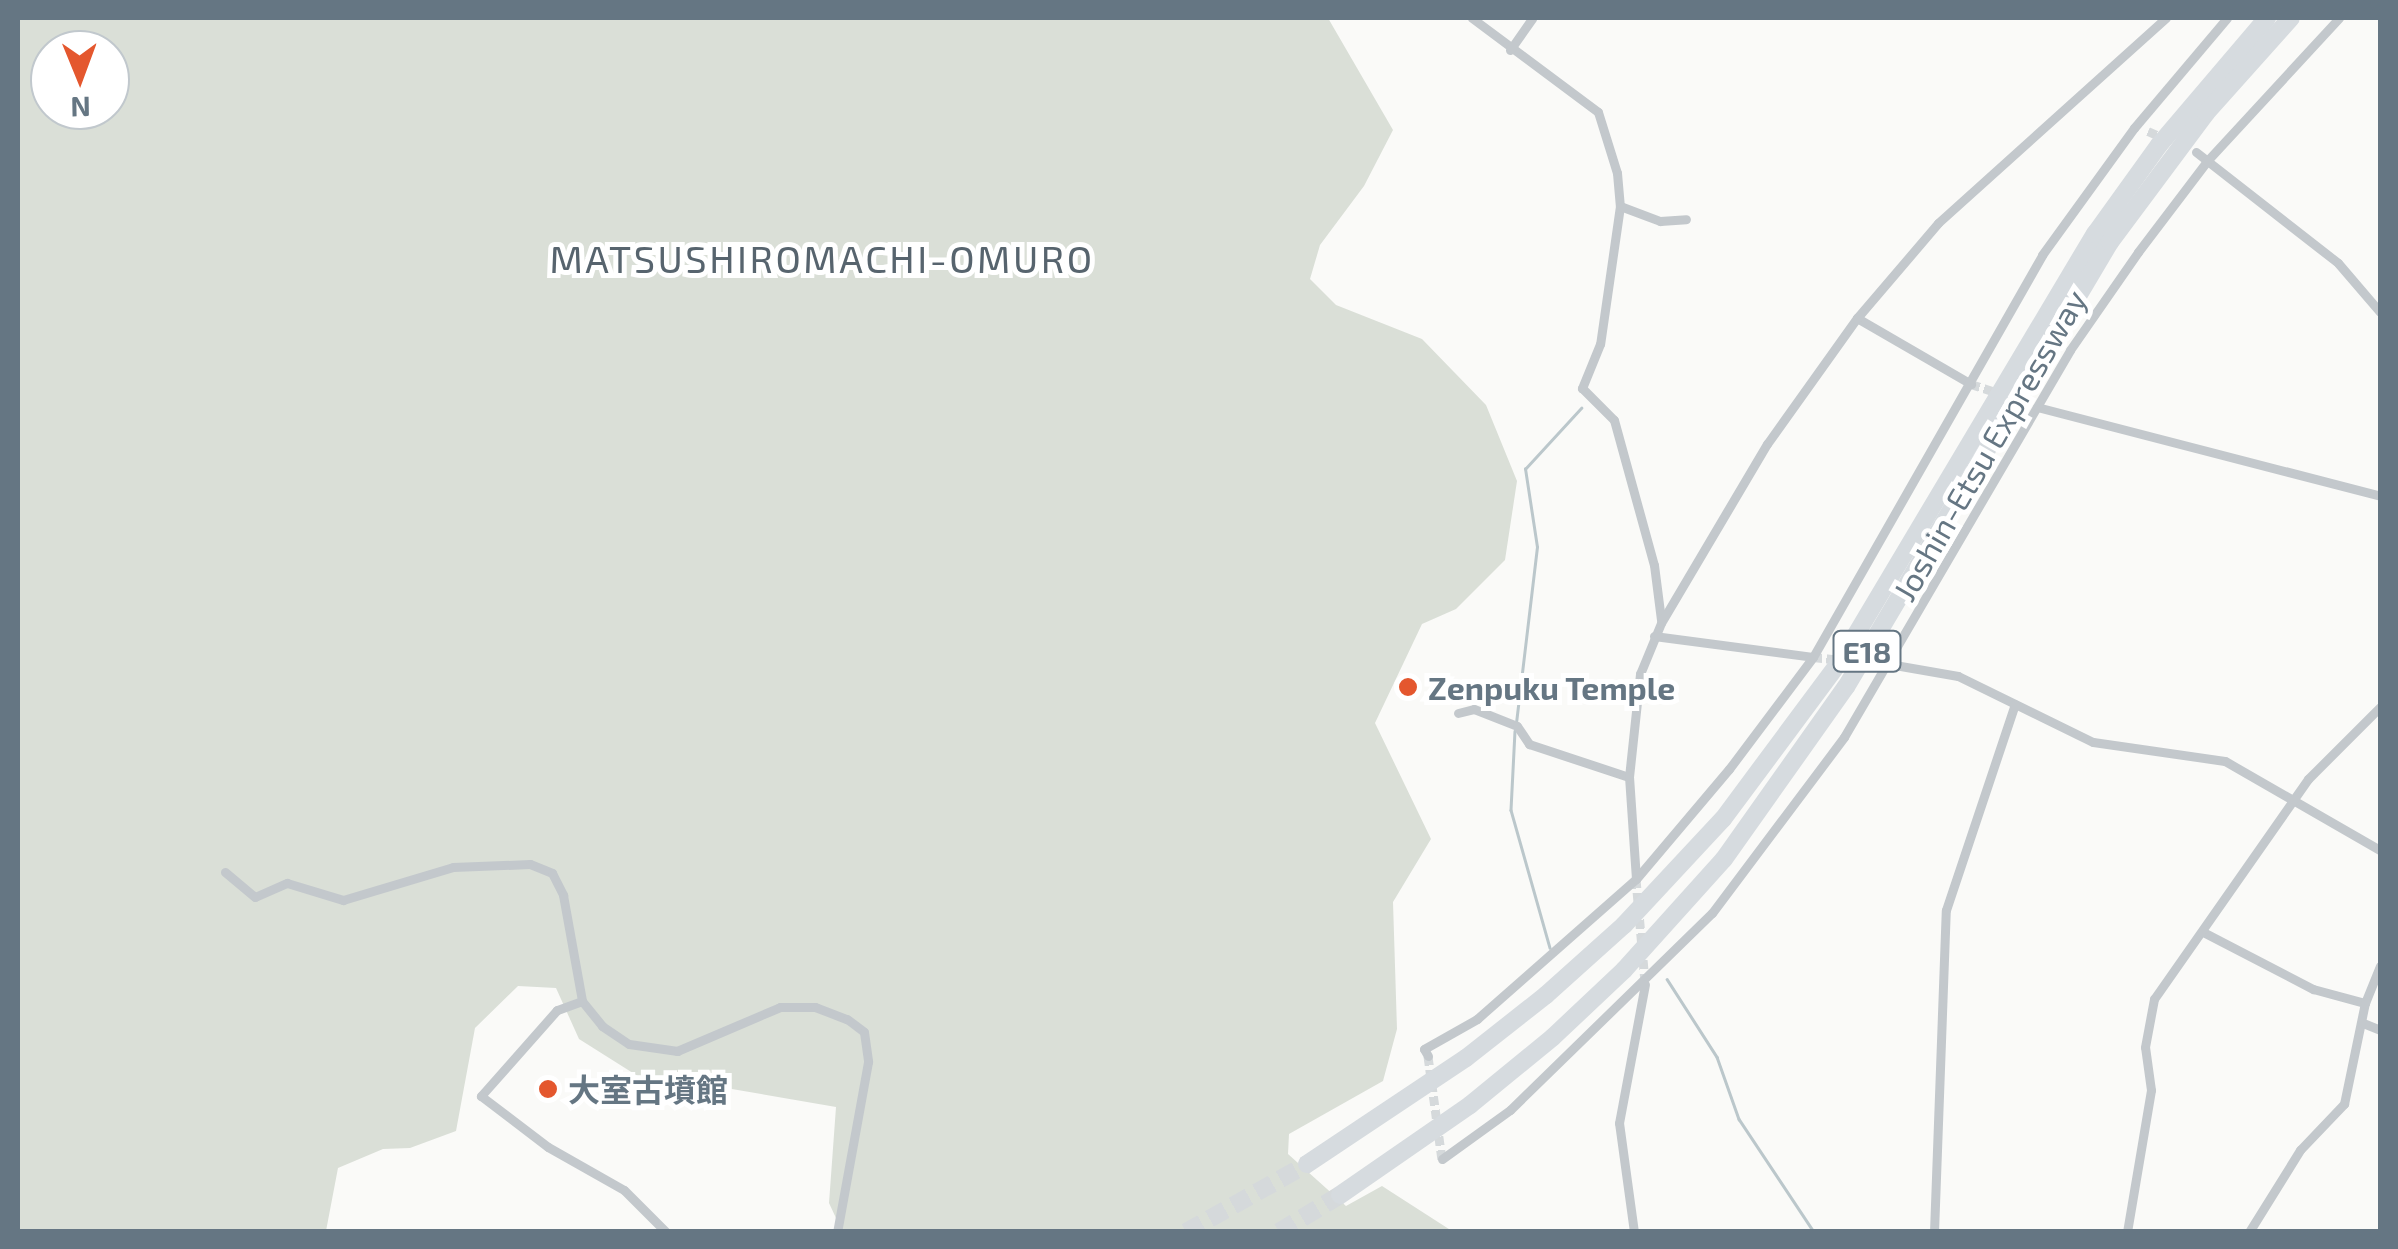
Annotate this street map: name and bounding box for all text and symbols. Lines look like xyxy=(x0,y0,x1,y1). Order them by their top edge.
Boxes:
north arrow xyxy=(30,30,130,130)
text: N xyxy=(70,91,91,125)
district label: MATSUSHIROMACHI-OMURO xyxy=(549,236,1095,282)
street label: Joshin-Etsu Expressway xyxy=(1884,283,2094,607)
road number: E18 xyxy=(1832,626,1902,676)
place label: Zenpuku Temple xyxy=(1428,668,1676,706)
marker: Zenpuku Temple xyxy=(1397,676,1419,698)
place label: 大室古墳館 xyxy=(568,1070,728,1108)
marker: 大室古墳館 xyxy=(537,1078,559,1100)

